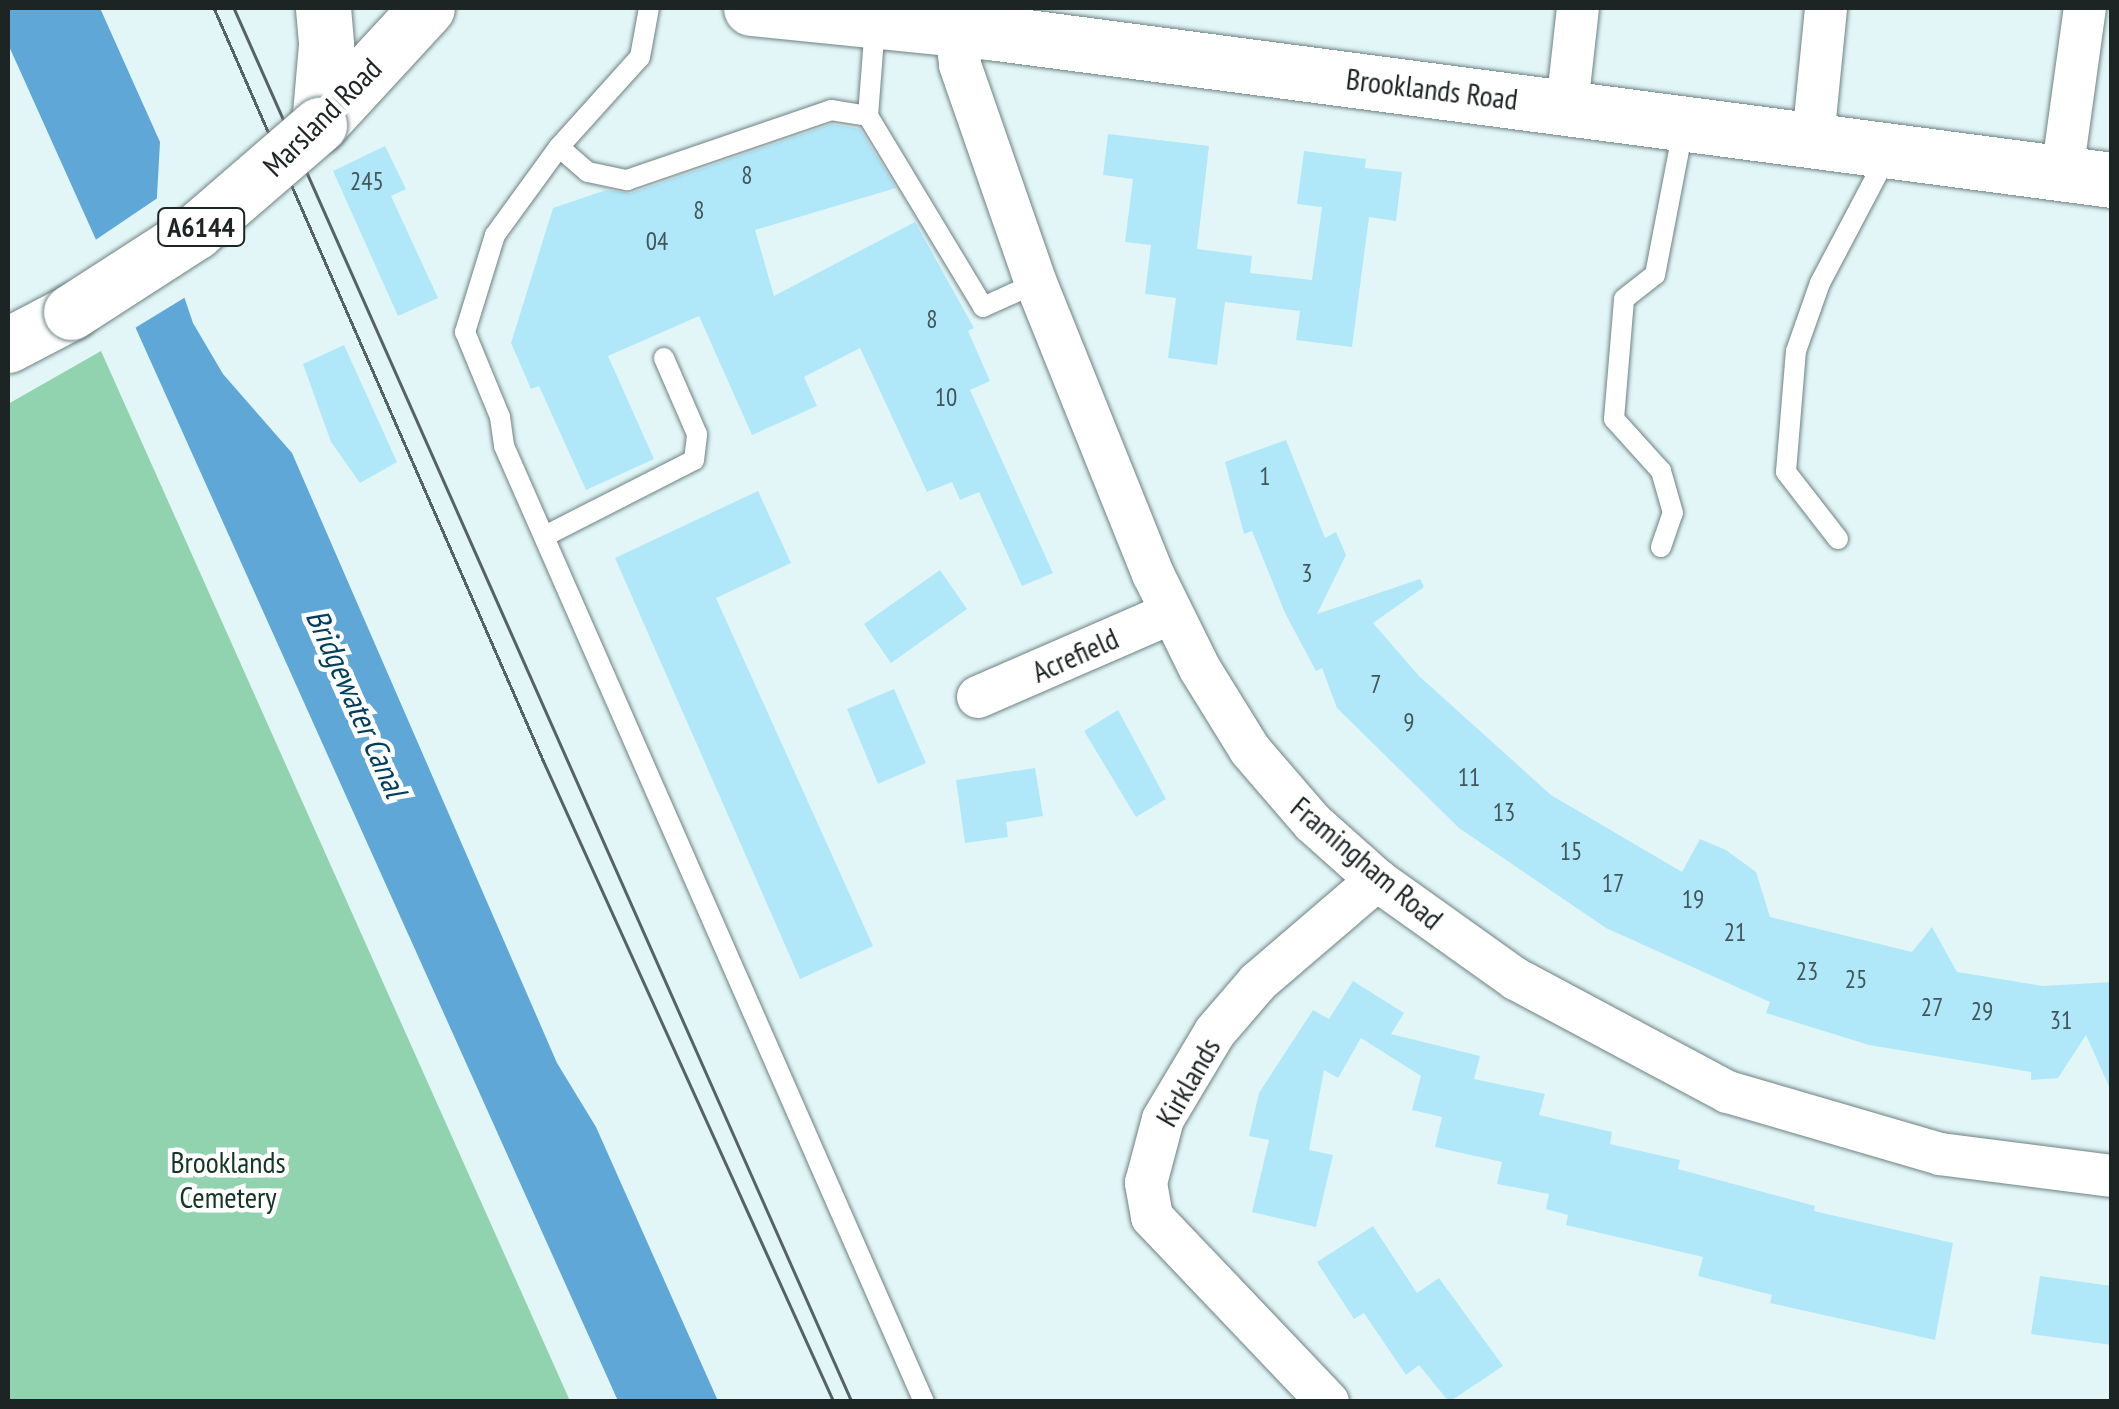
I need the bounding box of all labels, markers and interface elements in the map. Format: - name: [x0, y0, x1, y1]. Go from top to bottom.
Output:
- street label: Marsland Road: [255, 50, 389, 184]
- street label: Brooklands Road: [1344, 61, 1520, 117]
- house number: 8: [741, 160, 753, 190]
- house number: 245: [350, 166, 384, 196]
- house number: 8: [693, 195, 705, 225]
- road number: A6144: [156, 204, 246, 250]
- house number: 04: [646, 226, 668, 256]
- house number: 8: [926, 304, 938, 334]
- house number: 10: [935, 382, 957, 412]
- house number: 1: [1259, 461, 1271, 491]
- house number: 3: [1301, 558, 1313, 588]
- water label: Bridgewater Canal: [298, 603, 416, 803]
- street label: Acrefield: [1026, 620, 1124, 690]
- house number: 7: [1370, 669, 1382, 699]
- house number: 9: [1403, 707, 1415, 737]
- house number: 11: [1458, 762, 1480, 792]
- street label: Framingham Road: [1284, 789, 1450, 937]
- house number: 13: [1493, 797, 1515, 827]
- house number: 15: [1560, 836, 1582, 866]
- house number: 17: [1602, 868, 1624, 898]
- house number: 19: [1682, 884, 1704, 914]
- house number: 21: [1724, 917, 1746, 947]
- house number: 23: [1796, 956, 1818, 986]
- house number: 25: [1845, 964, 1867, 994]
- house number: 27: [1921, 992, 1943, 1022]
- house number: 29: [1971, 996, 1993, 1026]
- house number: 31: [2050, 1005, 2072, 1035]
- street label: Kirklands: [1148, 1031, 1228, 1133]
- park label: Brooklands Cemetery: [170, 1144, 286, 1214]

